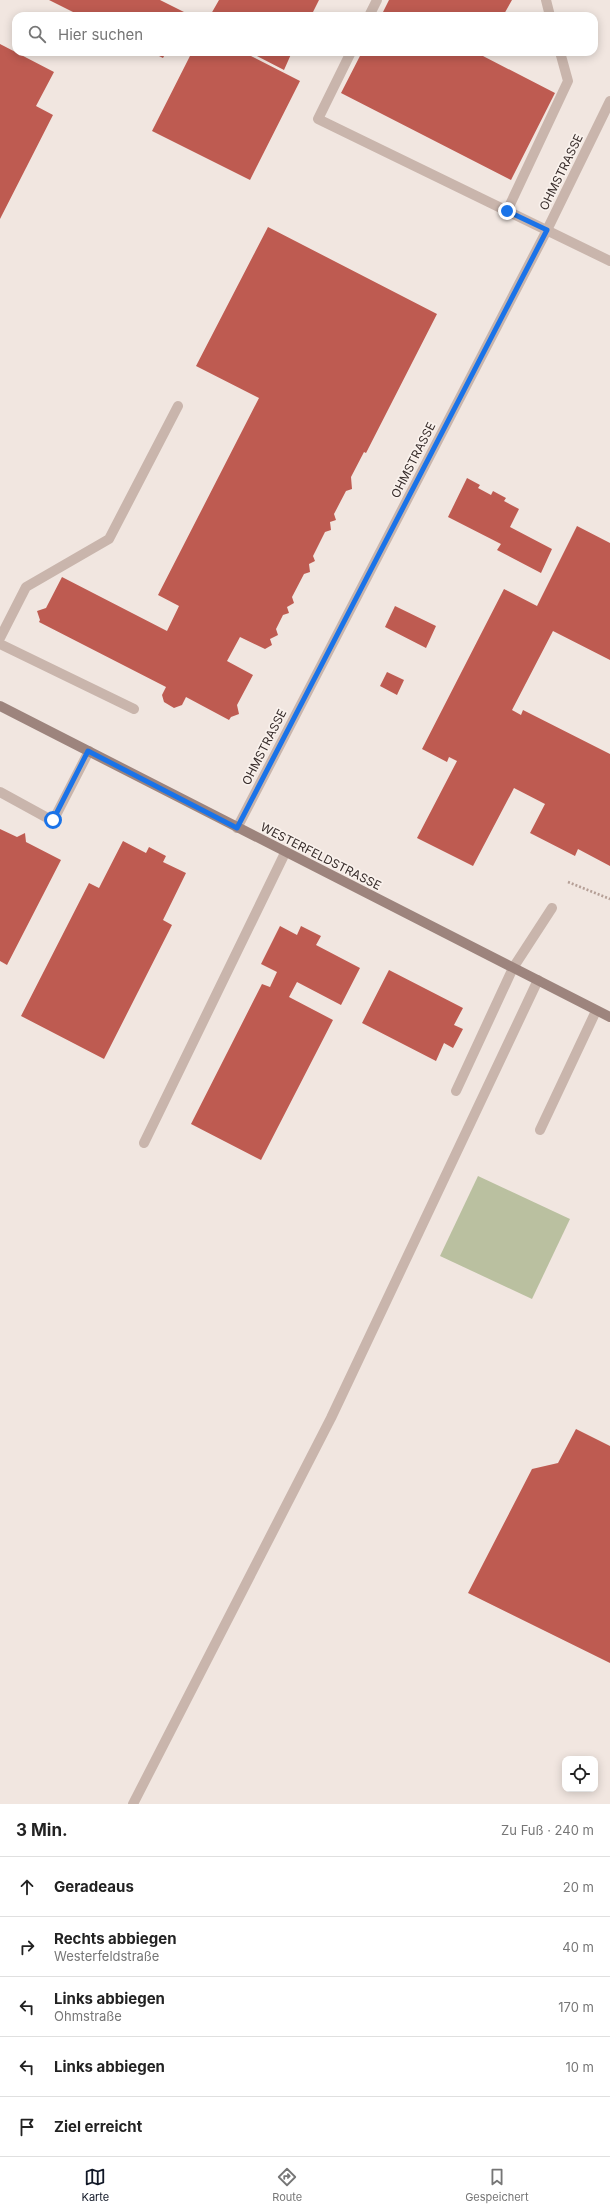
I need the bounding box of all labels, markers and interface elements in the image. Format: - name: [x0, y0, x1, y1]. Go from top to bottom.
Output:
- search box: [12, 12, 598, 56]
- icon: search: [26, 23, 48, 45]
- text: Hier suchen: [58, 25, 143, 44]
- street label: OHMSTRASSE: [536, 131, 586, 213]
- route end: [498, 202, 516, 220]
- street label: OHMSTRASSE: [387, 420, 439, 500]
- street label: OHMSTRASSE: [238, 707, 290, 787]
- route start: [44, 811, 62, 829]
- street label: WESTERFELDSTRASSE: [258, 819, 384, 893]
- map controls: [562, 1756, 598, 1792]
- button: locate: [562, 1756, 598, 1792]
- text: 3 Min.: [16, 1820, 68, 1840]
- text: Zu Fuß · 240 m: [501, 1822, 594, 1838]
- icon: ahead: [16, 1876, 38, 1898]
- text: Geradeaus: [54, 1877, 134, 1896]
- text: 20 m: [563, 1879, 594, 1895]
- text: Rechts abbiegen: [54, 1929, 176, 1948]
- icon: right: [16, 1936, 38, 1958]
- text: 40 m: [562, 1939, 594, 1955]
- text: Westerfeldstraße: [54, 1948, 159, 1964]
- text: Links abbiegen: [54, 1989, 165, 2008]
- icon: left: [16, 1996, 38, 2018]
- text: 170 m: [558, 1999, 594, 2015]
- text: Ohmstraße: [54, 2008, 122, 2024]
- icon: left: [16, 2056, 38, 2078]
- text: Links abbiegen: [54, 2057, 165, 2076]
- text: 10 m: [565, 2059, 594, 2075]
- icon: arrive: [16, 2116, 38, 2138]
- text: Ziel erreicht: [54, 2117, 142, 2136]
- tab: Karte: [81, 2166, 109, 2204]
- tab: Route: [272, 2166, 302, 2204]
- tab: Gespeichert: [465, 2166, 529, 2204]

